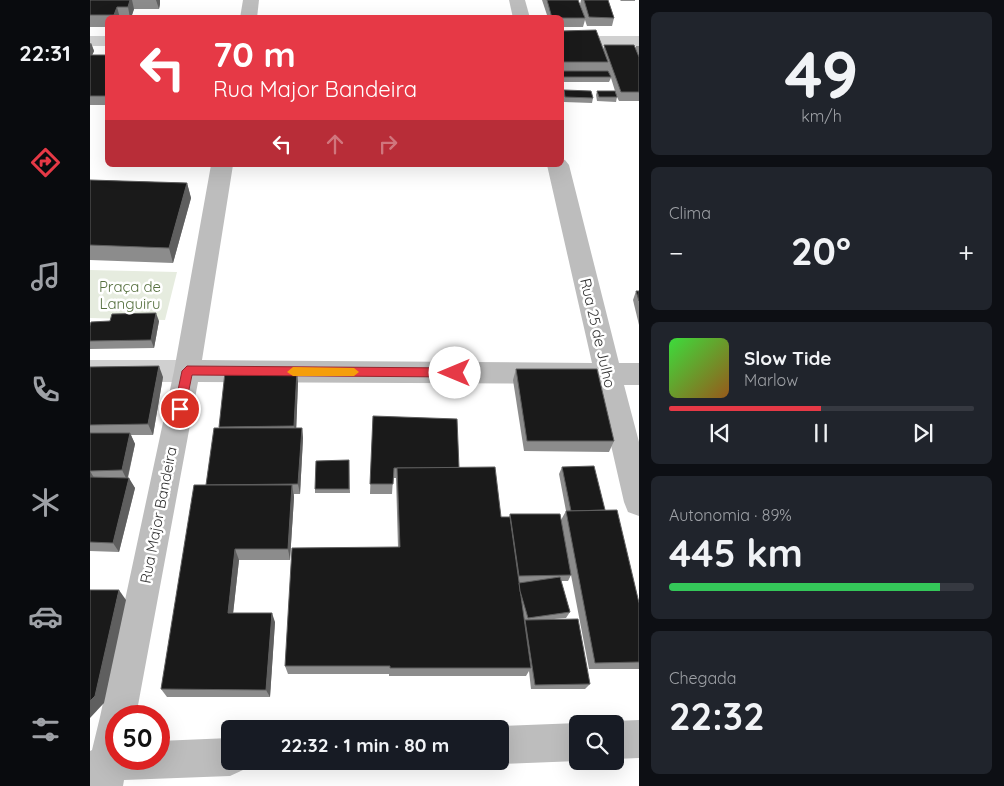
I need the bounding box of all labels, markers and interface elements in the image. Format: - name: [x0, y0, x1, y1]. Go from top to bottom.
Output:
- text: 70 m: [213, 32, 296, 76]
- text: 49: [785, 33, 858, 114]
- icon: left: [130, 35, 195, 100]
- text: 22:31: [19, 39, 71, 67]
- text: Rua Major Bandeira: [213, 75, 417, 103]
- text: km/h: [801, 106, 842, 126]
- icon: left: [268, 130, 296, 158]
- icon: ahead: [321, 130, 349, 158]
- icon: right: [374, 130, 402, 158]
- icon: directions: [28, 145, 63, 180]
- text: Clima: [669, 203, 711, 223]
- text: 20°: [791, 227, 851, 275]
- text: −: [669, 235, 684, 270]
- text: +: [958, 235, 974, 270]
- icon: music: [28, 259, 63, 294]
- street label: Rua 25 de Julho: [576, 276, 620, 390]
- park label: Praça de Languiru: [99, 277, 161, 313]
- position arrow: [428, 346, 480, 398]
- text: Slow Tide: [744, 346, 832, 370]
- text: Marlow: [744, 370, 798, 390]
- icon: phone: [28, 372, 63, 407]
- pin: [159, 388, 201, 430]
- icon: arrive: [166, 395, 194, 423]
- icon: previous: [706, 419, 734, 447]
- icon: pause: [807, 419, 835, 447]
- icon: next: [909, 419, 937, 447]
- street label: Rua Major Bandeira: [135, 445, 181, 585]
- icon: climate: [28, 485, 63, 520]
- text: Autonomia · 89%: [669, 505, 792, 525]
- text: 445 km: [669, 529, 803, 577]
- icon: car: [28, 599, 63, 634]
- text: Chegada: [669, 668, 737, 688]
- text: 22:32: [669, 692, 765, 740]
- speed limit sign: 50: [105, 705, 170, 770]
- icon: filters: [28, 712, 63, 747]
- map controls: [569, 715, 624, 770]
- button: search: [569, 715, 624, 770]
- text: 22:32 · 1 min · 80 m: [281, 733, 449, 757]

